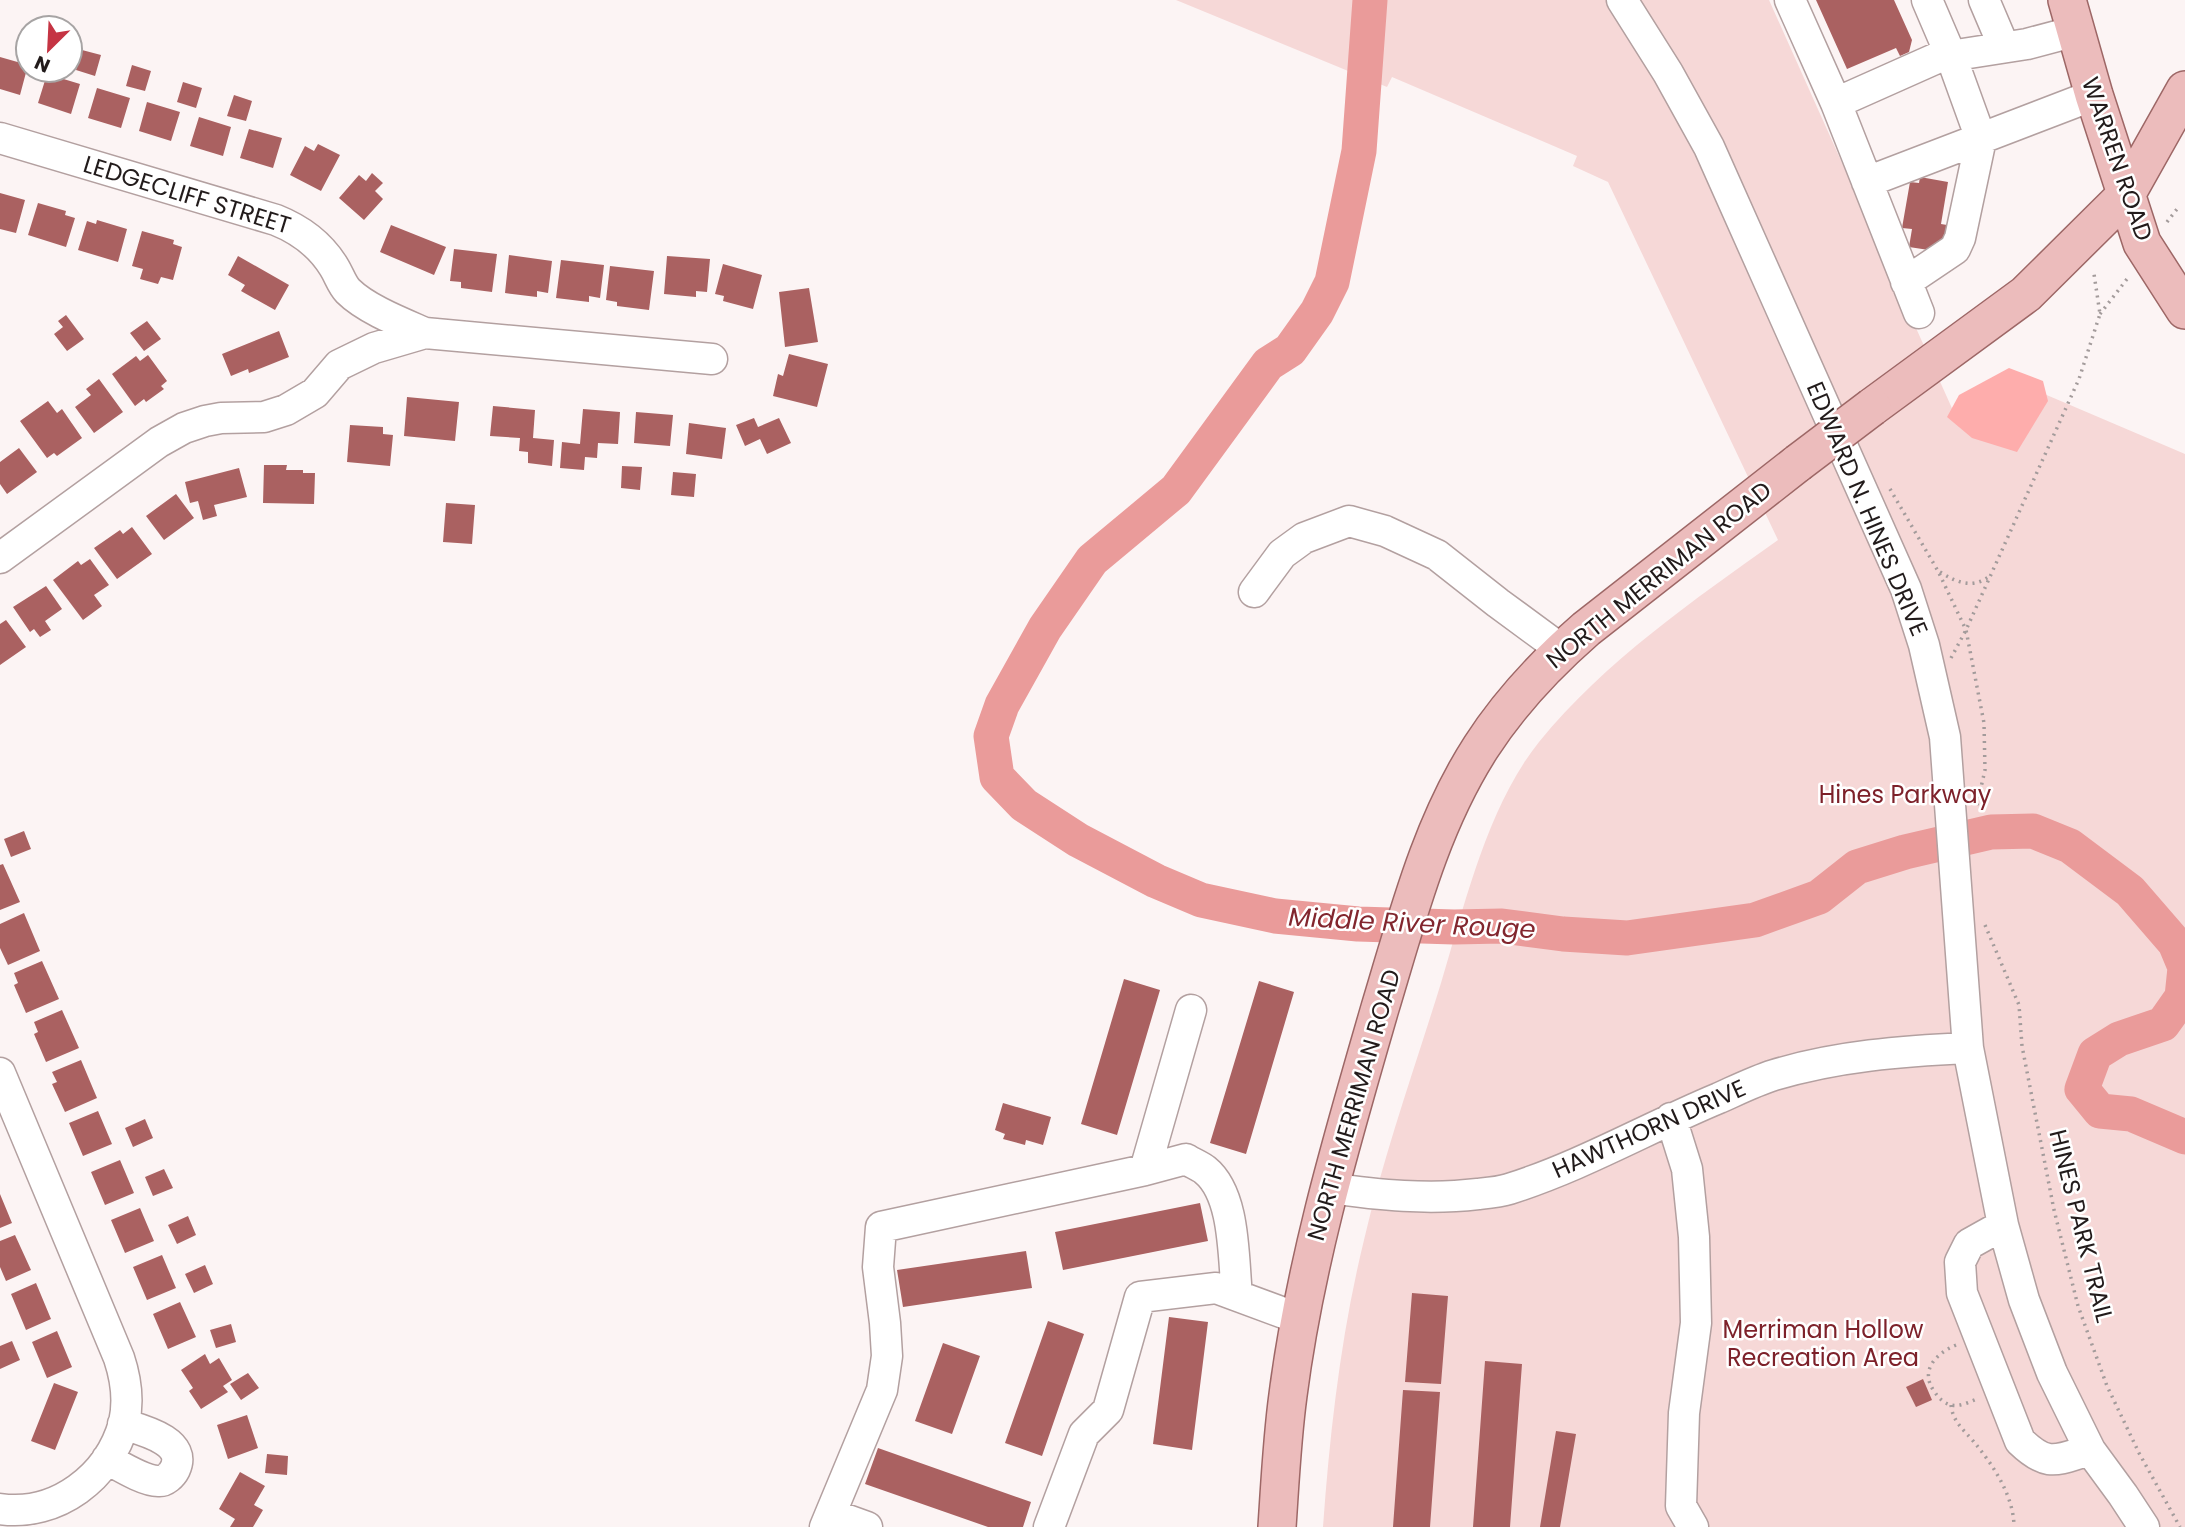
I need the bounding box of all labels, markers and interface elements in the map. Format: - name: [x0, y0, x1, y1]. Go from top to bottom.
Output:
- north arrow: [14, 14, 84, 84]
- text: N: [30, 49, 54, 79]
- street label: WARREN ROAD: [2074, 73, 2161, 245]
- street label: LEDGECLIFF STREET: [79, 147, 295, 242]
- street label: EDWARD N. HINES DRIVE: [1799, 377, 1936, 641]
- street label: NORTH MERRIMAN ROAD: [1539, 473, 1778, 676]
- park label: Hines Parkway: [1819, 778, 1992, 811]
- water label: Middle River Rouge: [1288, 899, 1536, 947]
- street label: NORTH MERRIMAN ROAD: [1299, 965, 1408, 1245]
- street label: HAWTHORN DRIVE: [1547, 1071, 1751, 1186]
- street label: HINES PARK TRAIL: [2042, 1126, 2121, 1326]
- park label: Merriman Hollow Recreation Area: [1723, 1313, 1924, 1374]

